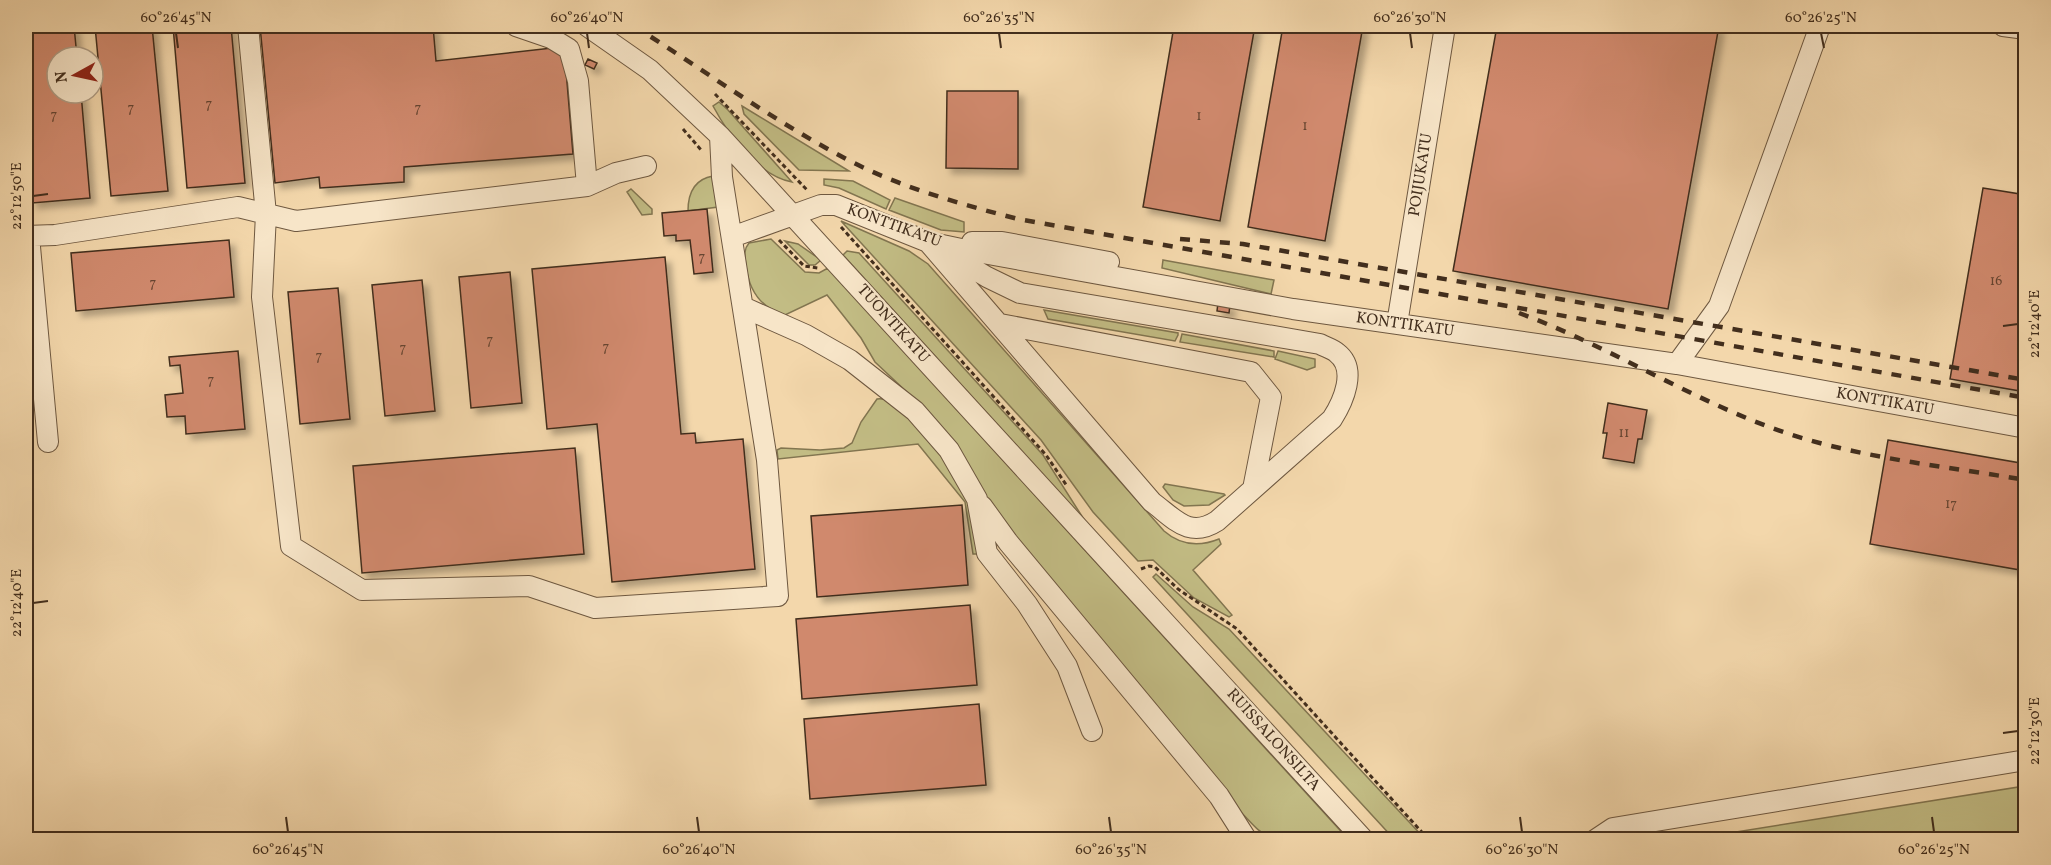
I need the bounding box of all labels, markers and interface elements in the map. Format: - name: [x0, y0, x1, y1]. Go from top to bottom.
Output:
- text: 60°26'45"N: [140, 8, 212, 29]
- text: 60°26'40"N: [551, 8, 623, 29]
- text: 60°26'35"N: [963, 8, 1035, 29]
- text: 60°26'30"N: [1374, 8, 1446, 29]
- text: 60°26'25"N: [1785, 8, 1857, 29]
- north arrow: [45, 45, 105, 105]
- text: N: [50, 69, 74, 84]
- house number: 7: [206, 95, 213, 114]
- house number: 7: [128, 99, 135, 118]
- house number: 7: [415, 99, 422, 118]
- house number: 7: [51, 106, 58, 125]
- house number: 1: [1196, 107, 1202, 126]
- house number: 1: [1302, 117, 1308, 136]
- street label: POIJUKATU: [1404, 132, 1438, 218]
- text: 22°12'50"E: [7, 162, 28, 230]
- street label: KONTTIKATU: [844, 199, 944, 253]
- house number: 7: [699, 248, 706, 267]
- house number: 16: [1990, 272, 2002, 291]
- house number: 7: [150, 274, 157, 293]
- street label: TUONTIKATU: [852, 280, 935, 368]
- text: 22°12'40"E: [2025, 290, 2046, 358]
- street label: KONTTIKATU: [1354, 307, 1456, 343]
- house number: 7: [487, 331, 494, 350]
- house number: 7: [603, 338, 610, 357]
- house number: 7: [400, 339, 407, 358]
- house number: 7: [316, 347, 323, 366]
- house number: 7: [208, 371, 215, 390]
- street label: KONTTIKATU: [1834, 383, 1936, 421]
- house number: 11: [1619, 424, 1629, 443]
- house number: 17: [1945, 495, 1957, 514]
- text: 22°12'40"E: [7, 569, 28, 637]
- street label: RUISSALONSILTA: [1221, 684, 1325, 796]
- text: 22°12'30"E: [2025, 697, 2046, 765]
- text: 60°26'45"N: [252, 840, 324, 861]
- text: 60°26'40"N: [663, 840, 735, 861]
- text: 60°26'35"N: [1075, 840, 1147, 861]
- text: 60°26'30"N: [1486, 840, 1558, 861]
- text: 60°26'25"N: [1898, 840, 1970, 861]

